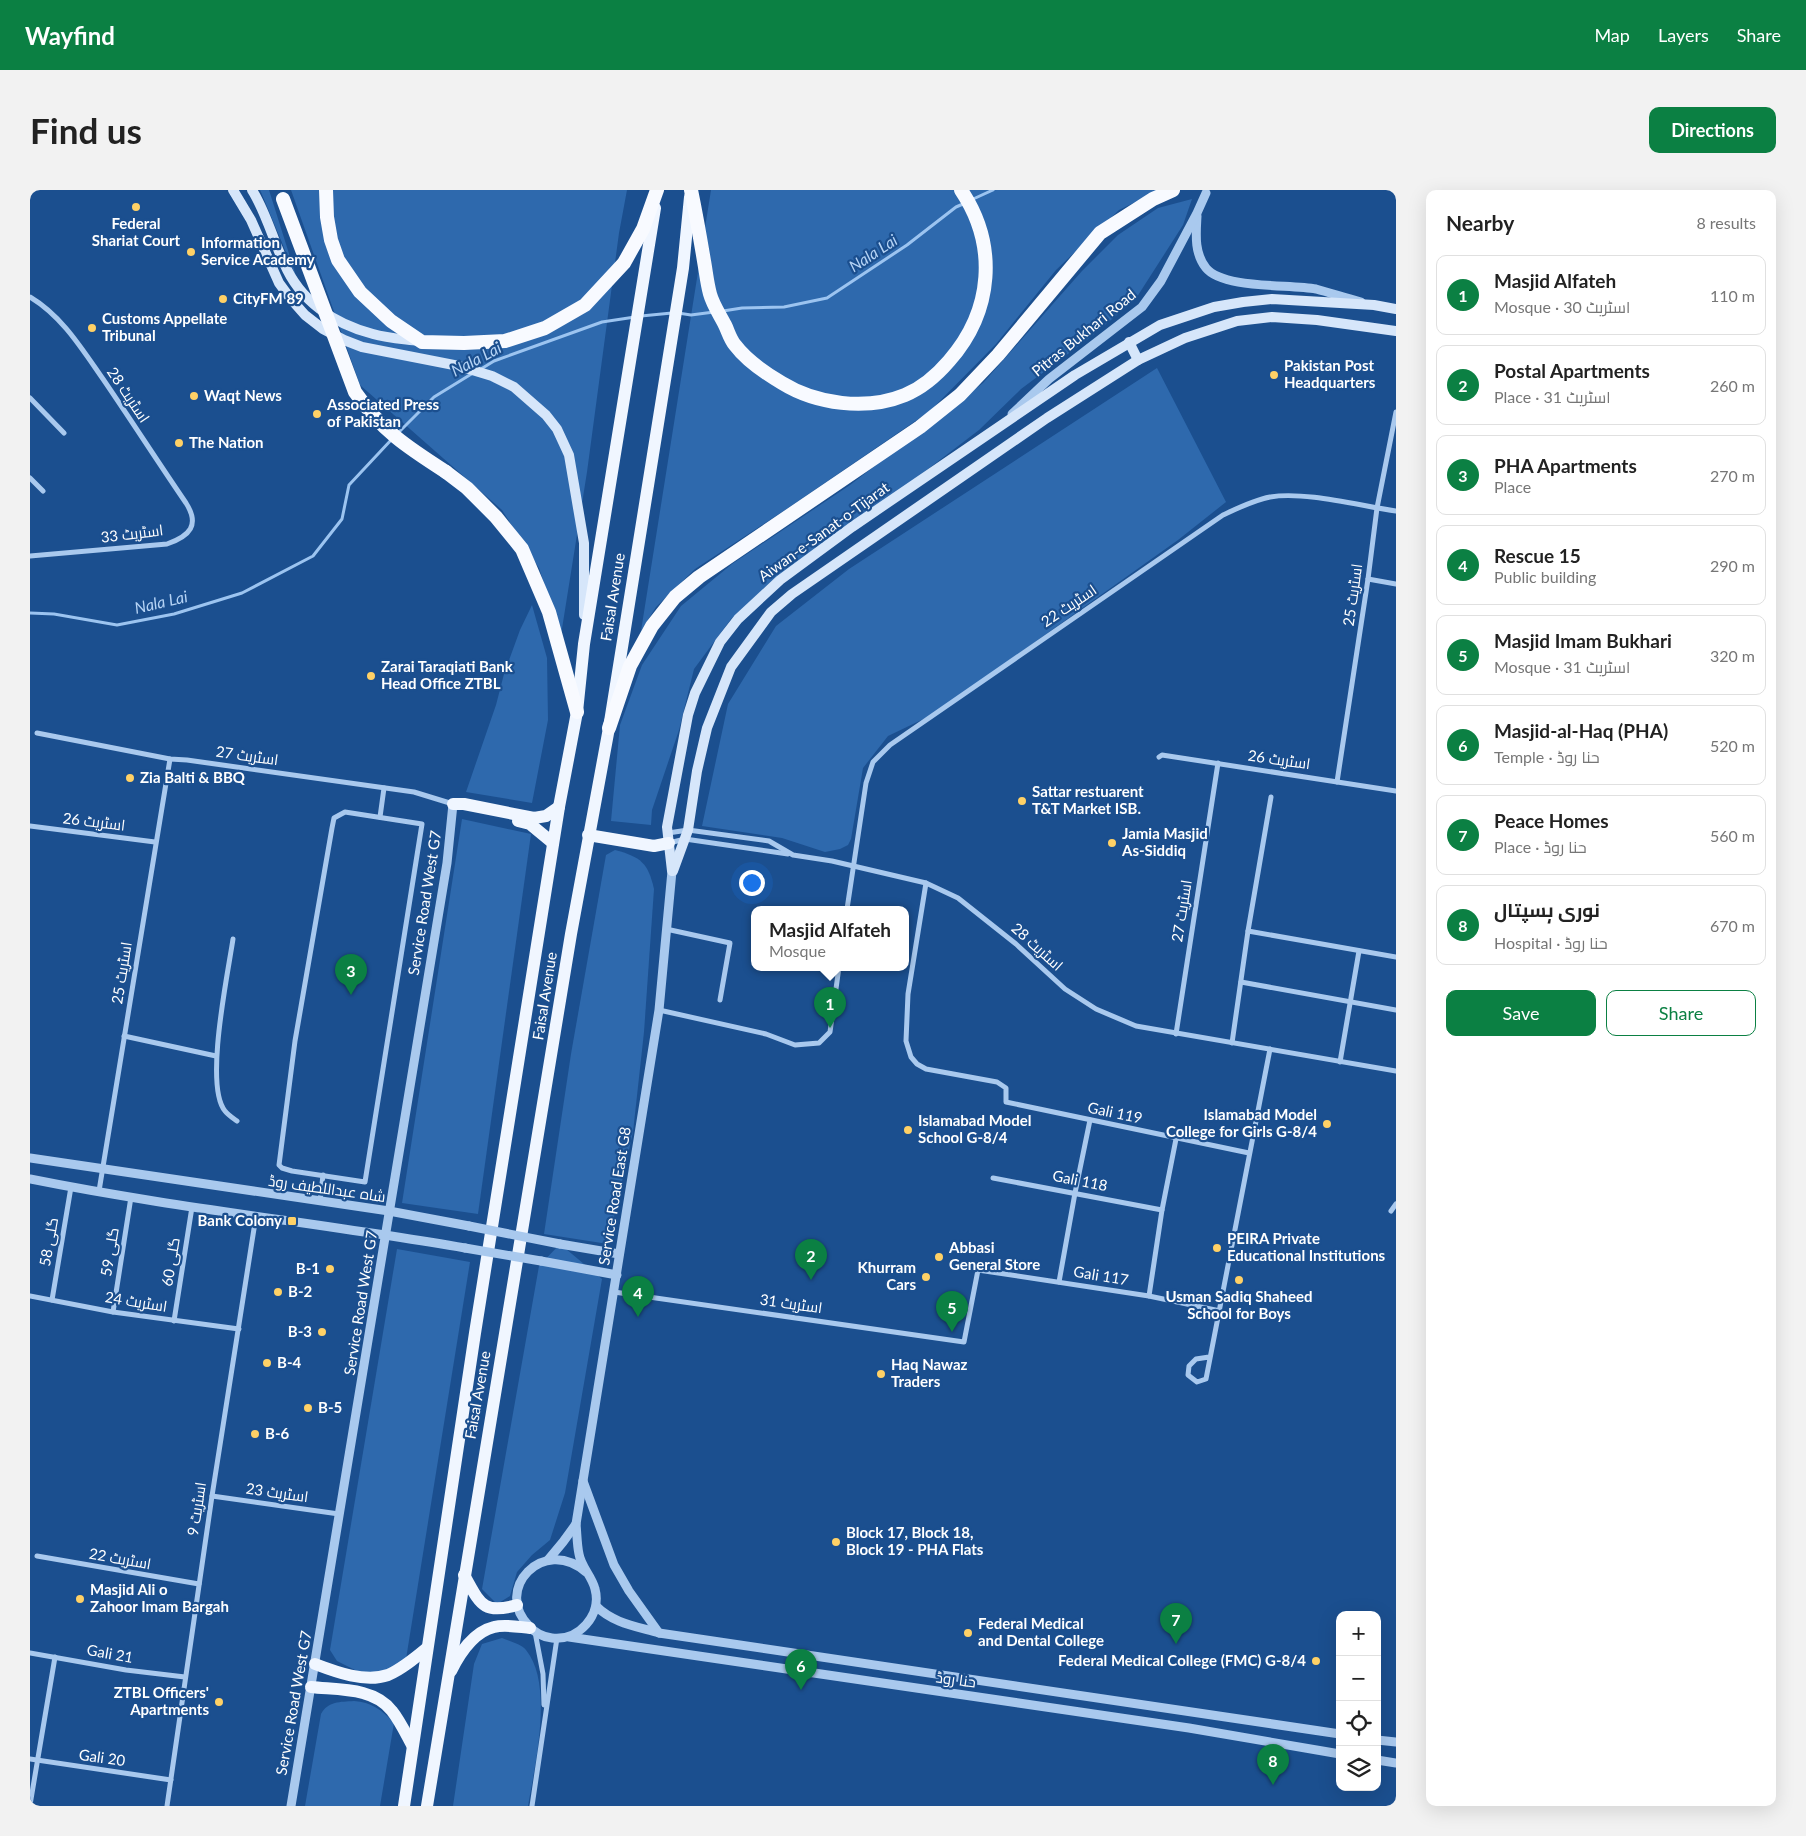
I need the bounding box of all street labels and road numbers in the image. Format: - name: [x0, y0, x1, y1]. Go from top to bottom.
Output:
- street label: Pitras Bukhari Road: [1028, 285, 1139, 380]
- street label: اسٹریٹ 28: [103, 363, 154, 426]
- street label: Aiwan-e-Sanat-o-Tijarat: [755, 477, 893, 585]
- street label: اسٹریٹ 33: [100, 520, 164, 547]
- street label: Faisal Avenue: [596, 551, 628, 642]
- street label: اسٹریٹ 25: [1339, 562, 1366, 627]
- street label: اسٹریٹ 22: [1037, 580, 1100, 631]
- street label: اسٹریٹ 27: [215, 742, 280, 769]
- street label: اسٹریٹ 26: [1247, 746, 1312, 773]
- street label: اسٹریٹ 26: [62, 808, 126, 835]
- street label: Service Road West G7: [404, 829, 444, 977]
- street label: اسٹریٹ 27: [1167, 878, 1196, 943]
- street label: اسٹریٹ 28: [1008, 919, 1067, 975]
- street label: اسٹریٹ 25: [107, 940, 136, 1005]
- street label: Faisal Avenue: [528, 950, 560, 1041]
- street label: Gali 119: [1086, 1097, 1144, 1127]
- street label: Service Road East G8: [594, 1125, 634, 1266]
- street label: Gali 118: [1051, 1166, 1109, 1194]
- street label: شاہ عبداللطیف روڈ: [267, 1171, 387, 1206]
- street label: گلی 58: [35, 1216, 63, 1268]
- street label: گلی 59: [96, 1226, 124, 1278]
- street label: Service Road West G7: [340, 1229, 380, 1377]
- street label: گلی 60: [157, 1236, 185, 1288]
- street label: Gali 117: [1072, 1262, 1130, 1288]
- street label: اسٹریٹ 24: [104, 1287, 169, 1316]
- street label: اسٹریٹ 31: [759, 1290, 824, 1317]
- street label: Faisal Avenue: [460, 1349, 494, 1440]
- street label: اسٹریٹ 23: [245, 1479, 310, 1506]
- street label: اسٹریٹ 9: [183, 1481, 210, 1537]
- street label: اسٹریٹ 22: [87, 1544, 153, 1573]
- street label: Service Road West G7: [271, 1629, 315, 1777]
- street label: Gali 21: [86, 1640, 135, 1666]
- street label: حنا روڈ: [935, 1667, 977, 1692]
- street label: Gali 20: [78, 1745, 127, 1769]

